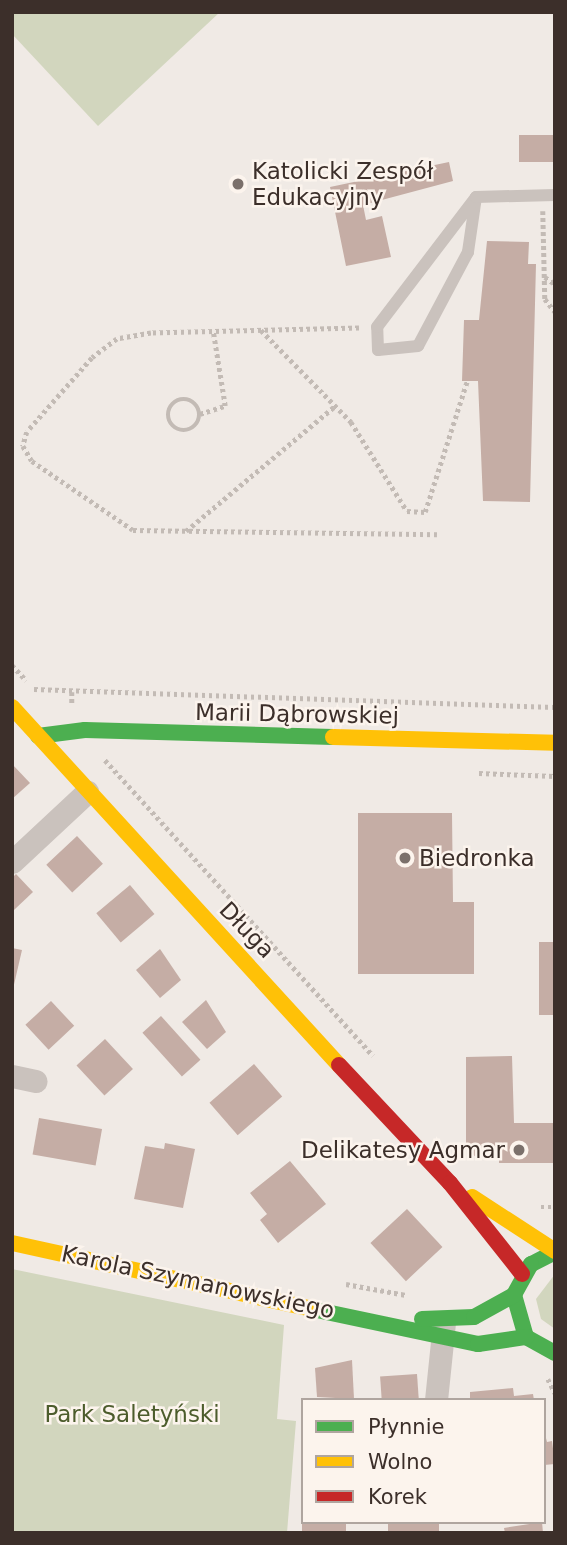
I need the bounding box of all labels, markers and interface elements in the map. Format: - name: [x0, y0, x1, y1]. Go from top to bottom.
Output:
- place label: Katolicki Zespół Edukacyjny: [252, 157, 433, 211]
- marker: Katolicki Zespół Edukacyjny: [230, 176, 246, 192]
- street label: Marii Dąbrowskiej: [195, 698, 399, 730]
- place label: Biedronka: [419, 844, 535, 872]
- marker: Biedronka: [397, 850, 413, 866]
- street label: Długa: [214, 896, 280, 964]
- place label: Delikatesy Agmar: [301, 1136, 505, 1164]
- marker: Delikatesy Agmar: [511, 1142, 527, 1158]
- street label: Karola Szymanowskiego: [59, 1240, 337, 1324]
- legend: [301, 1398, 546, 1524]
- park label: Park Saletyński: [44, 1400, 220, 1428]
- text: Płynnie: [368, 1415, 444, 1439]
- text: Wolno: [368, 1450, 432, 1474]
- text: Korek: [368, 1485, 427, 1509]

